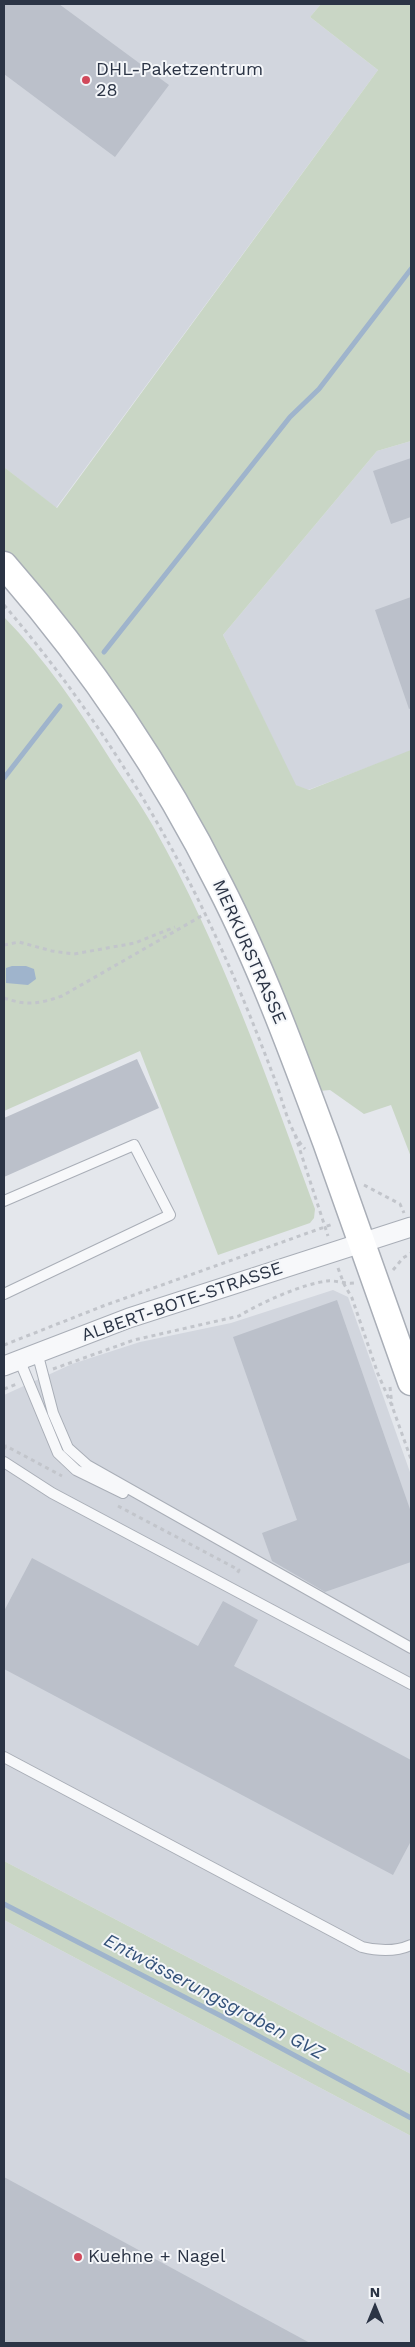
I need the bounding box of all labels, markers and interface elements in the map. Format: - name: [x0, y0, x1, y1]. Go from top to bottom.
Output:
- place label: DHL-Paketzentrum 28: [96, 59, 263, 102]
- marker: DHL-Paketzentrum 28: [80, 74, 92, 86]
- street label: MERKURSTRASSE: [208, 877, 290, 1027]
- street label: ALBERT-BOTE-STRASSE: [79, 1257, 285, 1347]
- water label: Entwässerungsgraben GVZ: [100, 1929, 328, 2065]
- place label: Kuehne + Nagel: [88, 2246, 225, 2268]
- marker: Kuehne + Nagel: [72, 2251, 84, 2263]
- north arrow: [350, 2282, 400, 2332]
- text: N: [370, 2284, 380, 2300]

